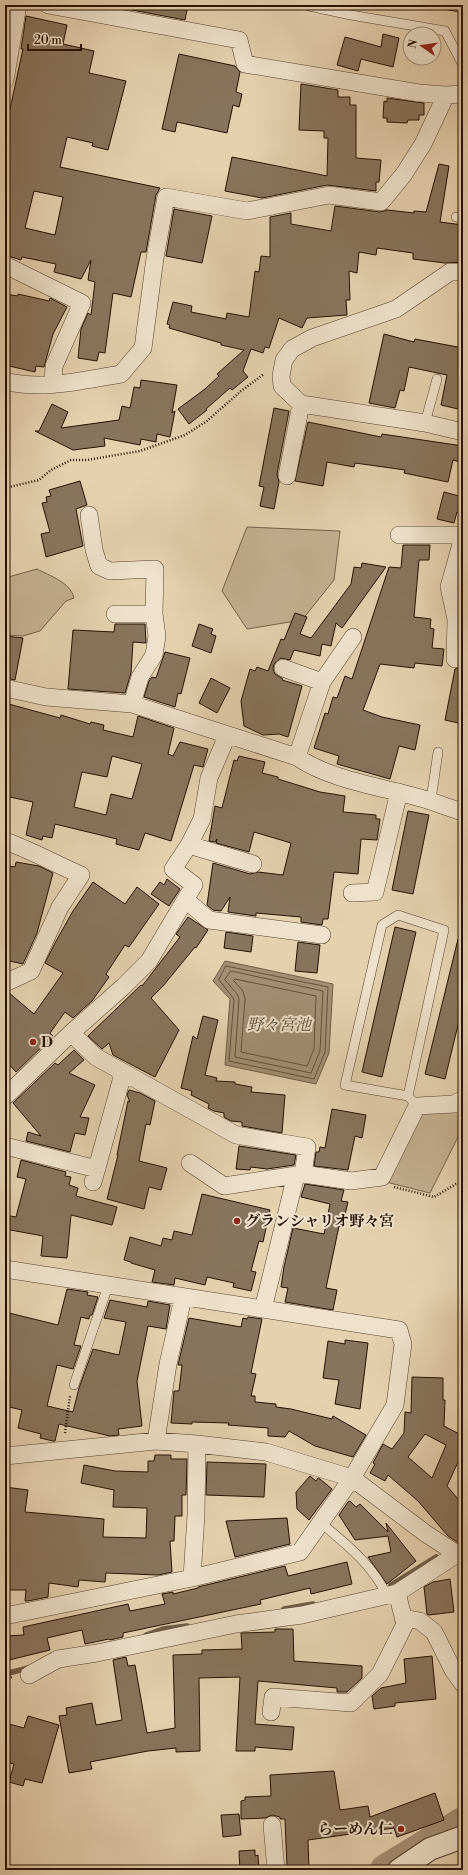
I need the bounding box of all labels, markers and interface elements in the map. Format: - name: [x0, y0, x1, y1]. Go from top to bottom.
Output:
- scale bar: [28, 26, 81, 52]
- north arrow: [402, 26, 442, 66]
- text: 20 m: [34, 33, 62, 48]
- text: N: [405, 38, 421, 50]
- water label: 野々宮池: [247, 1015, 313, 1035]
- place label: D: [41, 1033, 53, 1052]
- marker: D: [28, 1037, 38, 1047]
- place label: グランシャリオ野々宮: [245, 1212, 394, 1231]
- marker: グランシャリオ野々宮: [232, 1216, 242, 1226]
- place label: らーめん仁: [318, 1820, 393, 1839]
- marker: らーめん仁: [396, 1824, 406, 1834]

